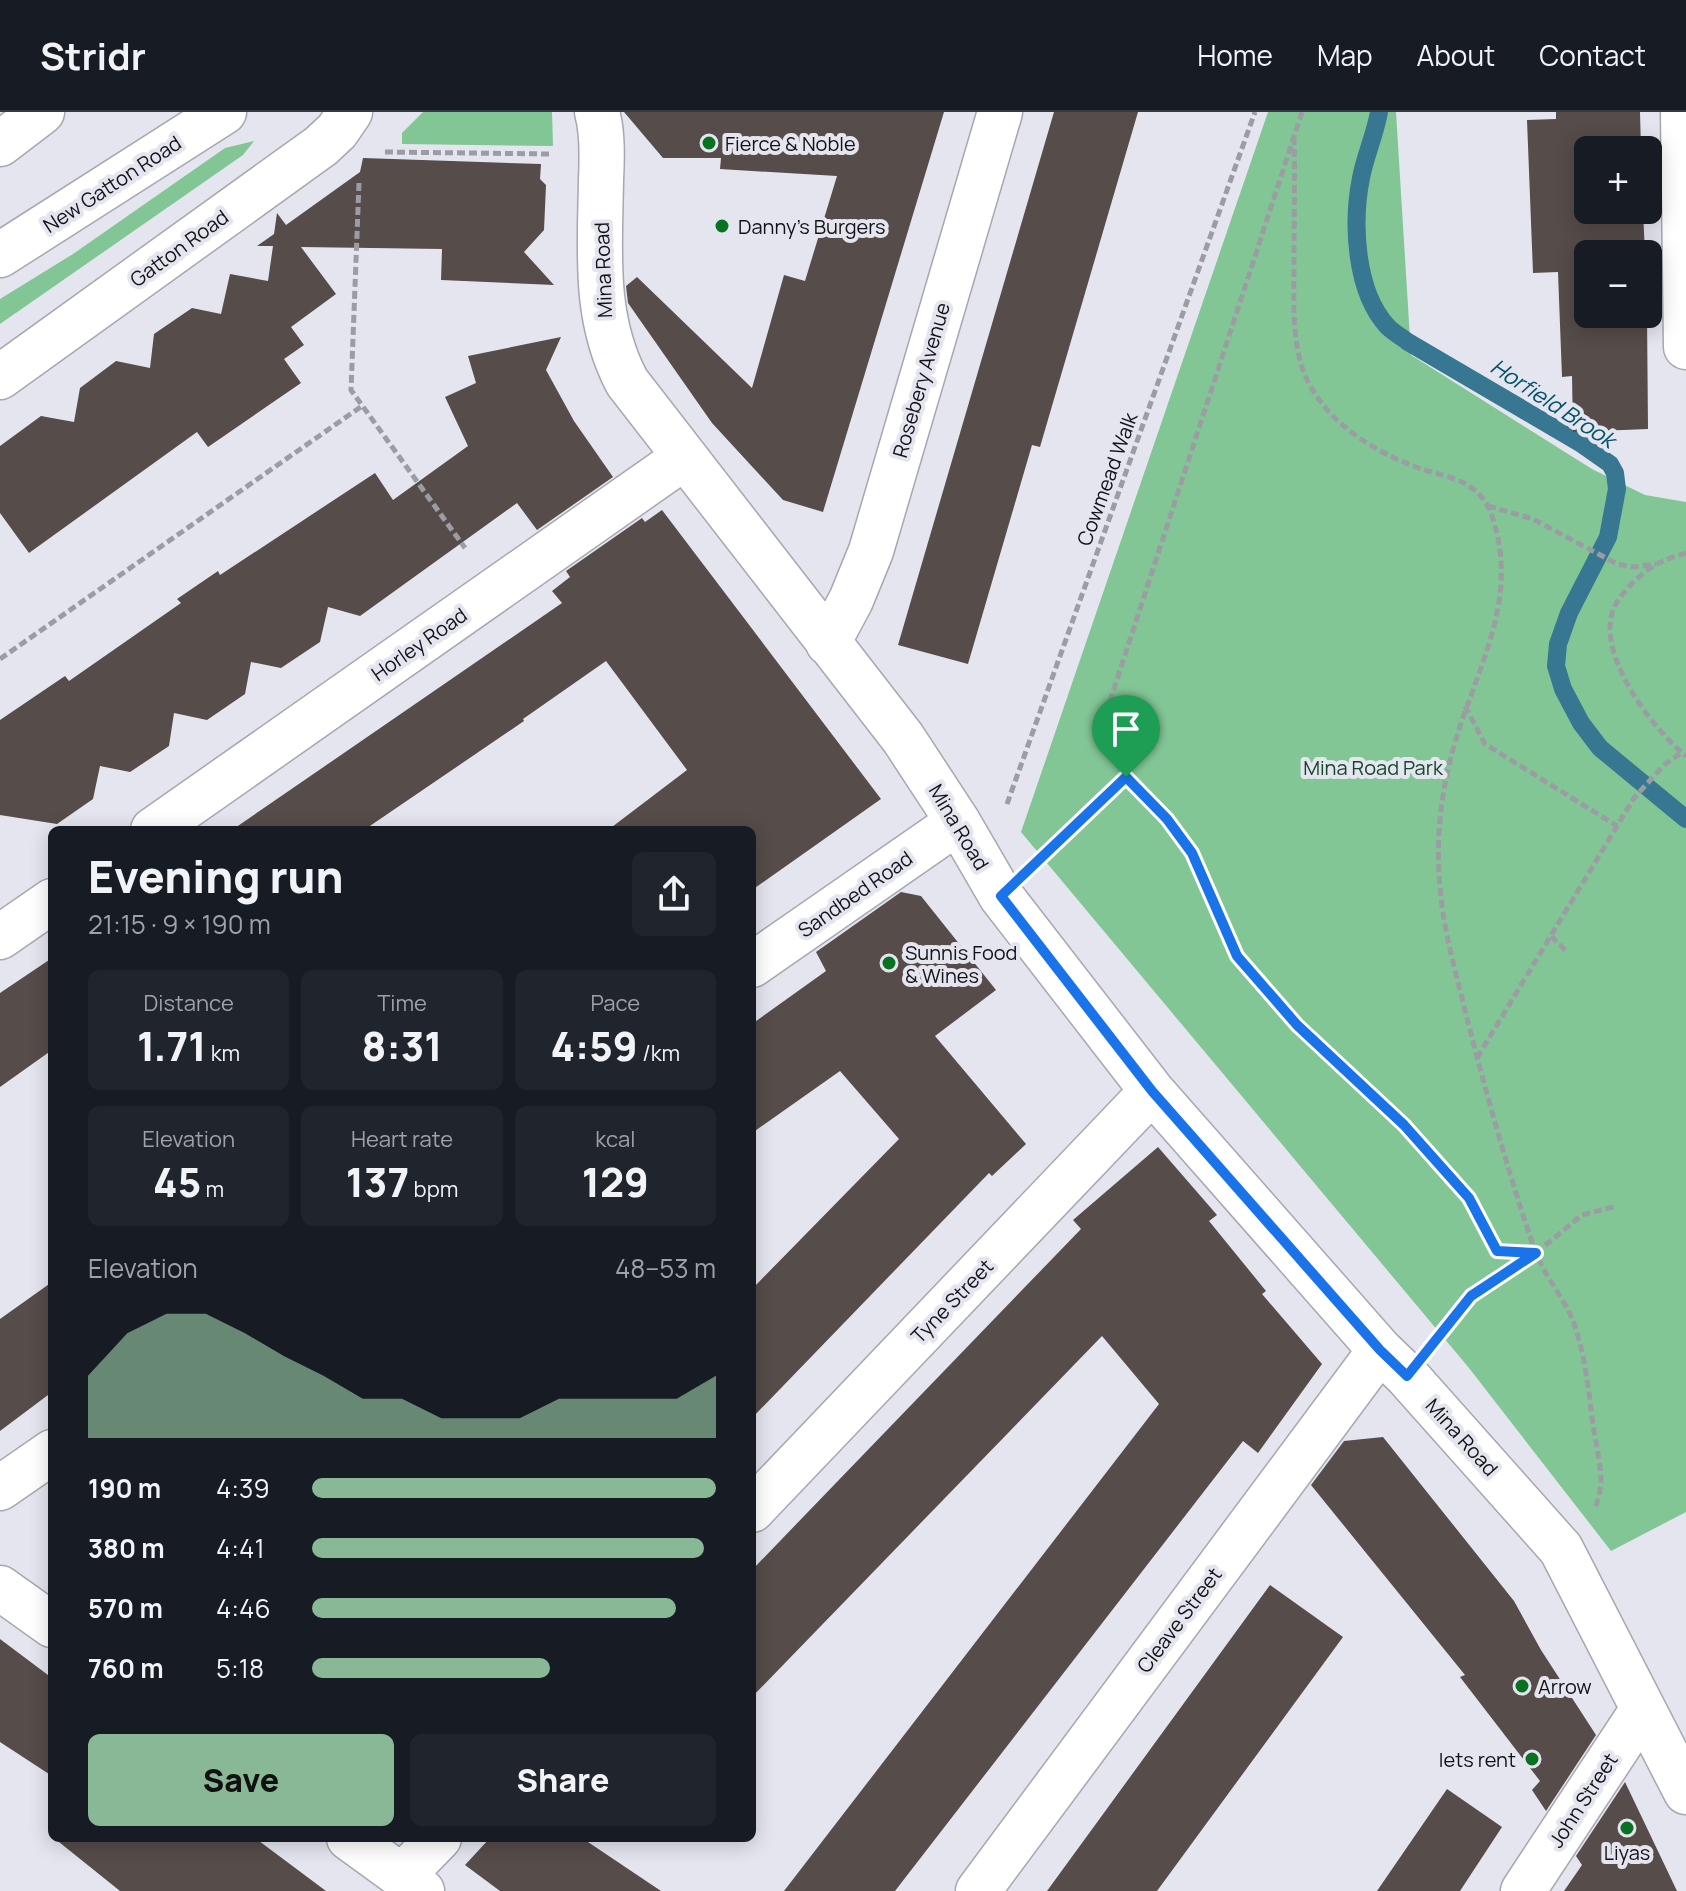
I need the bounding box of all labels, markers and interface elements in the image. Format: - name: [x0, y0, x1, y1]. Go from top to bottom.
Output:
- text: Stridr: [40, 29, 146, 81]
- text: Home: [1197, 36, 1273, 74]
- text: Map: [1317, 36, 1373, 74]
- text: About: [1417, 36, 1495, 74]
- text: Contact: [1539, 36, 1646, 74]
- street label: New Gatton Road: [38, 129, 186, 239]
- place label: Fierce & Noble: [725, 130, 856, 157]
- marker: Fierce & Noble: [700, 134, 718, 152]
- map controls: [1574, 136, 1662, 328]
- button: +: [1574, 136, 1662, 224]
- street label: Gatton Road: [124, 203, 234, 293]
- place label: Danny's Burgers: [738, 213, 886, 240]
- marker: Danny's Burgers: [713, 217, 731, 235]
- street label: Mina Road: [588, 222, 618, 318]
- button: −: [1574, 240, 1662, 328]
- street label: Rosebery Avenue: [886, 299, 956, 461]
- water label: Horfield Brook: [1485, 352, 1624, 456]
- street label: Cowmead Walk: [1070, 408, 1144, 549]
- street label: Horley Road: [366, 601, 472, 687]
- pin: [1092, 695, 1160, 777]
- icon: arrive: [1104, 707, 1148, 751]
- park label: Mina Road Park: [1303, 754, 1444, 781]
- street label: Mina Road: [923, 779, 995, 875]
- street label: Sandbed Road: [792, 845, 918, 943]
- text: Evening run: [88, 846, 344, 906]
- button: share: [632, 852, 716, 936]
- text: 21:15 · 9 × 190 m: [88, 906, 271, 942]
- place label: Sunnis Food & Wines: [905, 939, 1017, 989]
- marker: Sunnis Food & Wines: [880, 954, 898, 972]
- text: Distance: [144, 988, 234, 1018]
- text: Time: [377, 988, 427, 1018]
- text: Pace: [590, 988, 640, 1018]
- text: 1.71: [137, 1018, 206, 1073]
- text: 8:31: [361, 1018, 442, 1073]
- text: 4:59: [550, 1018, 638, 1073]
- text: km: [206, 1038, 240, 1068]
- text: /km: [638, 1038, 680, 1068]
- text: Elevation: [142, 1124, 235, 1154]
- text: Heart rate: [351, 1124, 453, 1154]
- text: kcal: [595, 1124, 635, 1154]
- text: 45: [153, 1154, 201, 1209]
- text: 137: [346, 1154, 409, 1209]
- text: 129: [582, 1154, 649, 1209]
- text: m: [201, 1174, 224, 1204]
- text: bpm: [409, 1174, 458, 1204]
- text: Elevation: [88, 1250, 198, 1286]
- text: 48–53 m: [615, 1250, 716, 1286]
- street label: Tyne Street: [905, 1253, 999, 1349]
- street label: Mina Road: [1420, 1392, 1504, 1482]
- text: 190 m: [88, 1470, 161, 1506]
- text: 4:39: [216, 1470, 270, 1506]
- text: 380 m: [88, 1530, 165, 1566]
- text: 4:41: [216, 1530, 265, 1566]
- street label: Cleave Street: [1130, 1562, 1228, 1678]
- text: 570 m: [88, 1590, 163, 1626]
- text: 4:46: [216, 1590, 271, 1626]
- text: 760 m: [88, 1650, 164, 1686]
- text: 5:18: [216, 1650, 264, 1686]
- place label: Arrow: [1538, 1673, 1592, 1700]
- marker: Arrow: [1513, 1677, 1531, 1695]
- button: Save: [88, 1734, 394, 1826]
- button: Share: [410, 1734, 716, 1826]
- place label: lets rent: [1439, 1746, 1516, 1773]
- street label: John Street: [1542, 1748, 1624, 1852]
- marker: lets rent: [1523, 1750, 1541, 1768]
- marker: Liyas: [1618, 1819, 1636, 1837]
- place label: Liyas: [1604, 1839, 1650, 1866]

